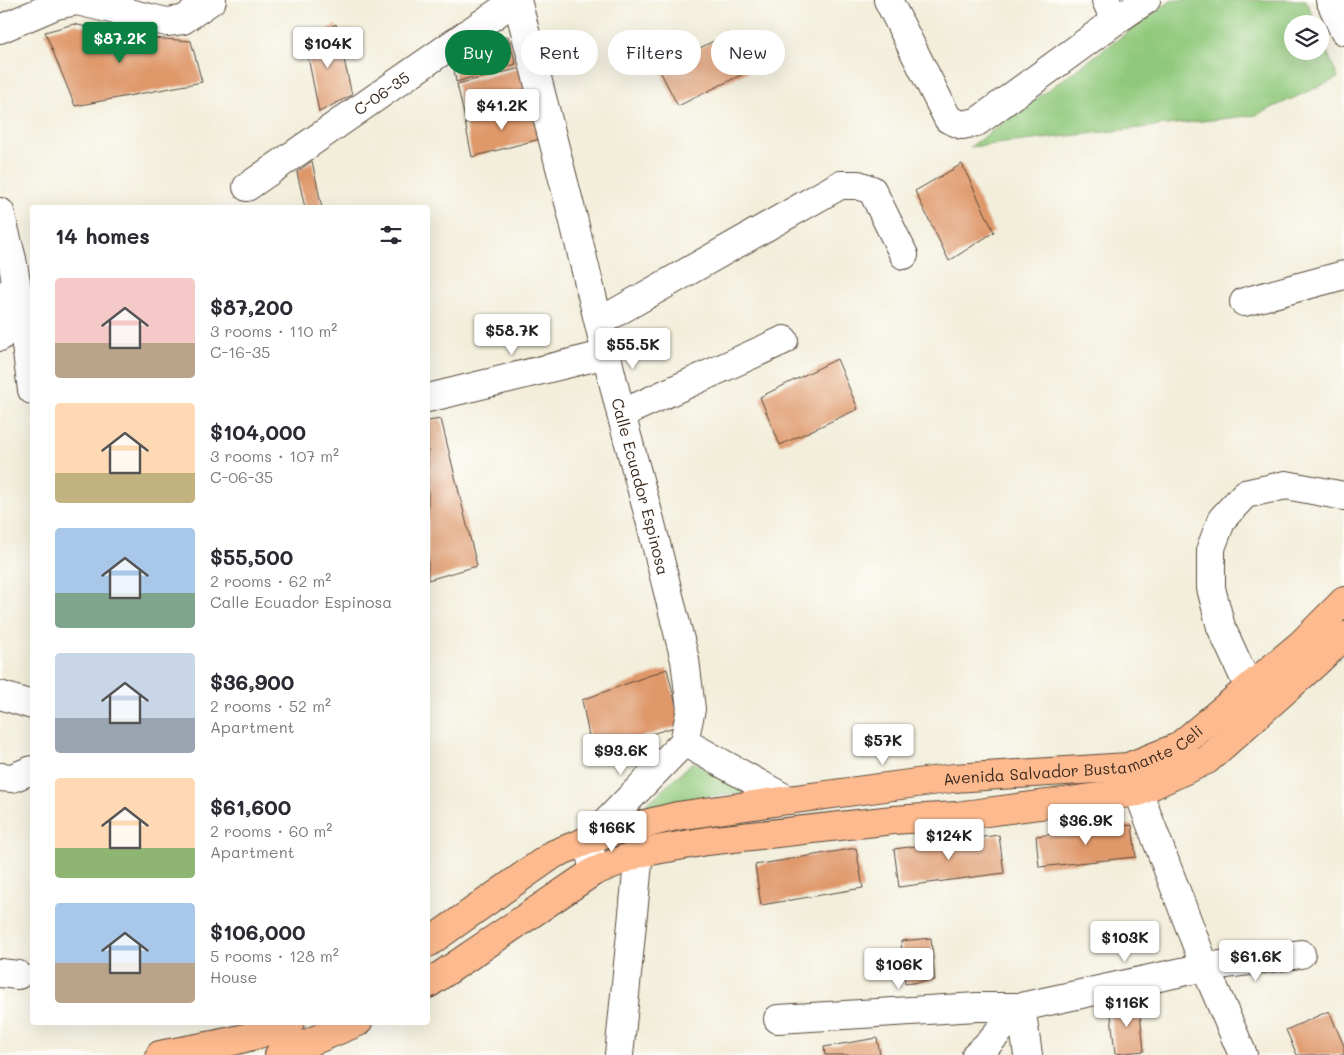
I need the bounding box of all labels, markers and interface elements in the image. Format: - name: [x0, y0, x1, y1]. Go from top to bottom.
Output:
- map controls: [1284, 15, 1329, 60]
- button: layers: [1284, 15, 1329, 60]
- pin: $87.2K: [79, 22, 161, 64]
- text: $87.2K: [93, 27, 147, 48]
- pin: $104K: [293, 27, 363, 69]
- chip: Buy: [445, 30, 511, 75]
- chip: Rent: [521, 30, 598, 75]
- chip: Filters: [608, 30, 701, 75]
- chip: New: [711, 30, 785, 75]
- text: $104K: [304, 32, 352, 53]
- street label: C-06-35: [349, 66, 413, 120]
- pin: $41.2K: [461, 88, 543, 131]
- text: $41.2K: [476, 94, 528, 115]
- icon: filters: [377, 221, 405, 249]
- text: 14 homes: [55, 222, 150, 249]
- text: $87,200: [210, 293, 293, 320]
- icon: home: [95, 298, 155, 358]
- pin: $58.7K: [471, 314, 553, 356]
- text: $58.7K: [485, 319, 539, 340]
- text: 3 rooms · 110 m²: [210, 320, 337, 341]
- pin: $55.5K: [592, 328, 674, 370]
- text: $55.5K: [606, 333, 660, 354]
- text: C-16-35: [210, 341, 270, 362]
- street label: Calle Ecuador Espinosa: [607, 396, 674, 577]
- text: $104,000: [210, 418, 306, 445]
- icon: home: [95, 423, 155, 483]
- text: 3 rooms · 107 m²: [210, 445, 339, 466]
- text: C-06-35: [210, 466, 273, 487]
- text: $55,500: [210, 543, 293, 570]
- icon: home: [95, 548, 155, 608]
- text: 2 rooms · 62 m²: [210, 570, 331, 591]
- text: Calle Ecuador Espinosa: [210, 591, 392, 612]
- text: $36,900: [210, 668, 294, 695]
- icon: home: [95, 673, 155, 733]
- text: 2 rooms · 52 m²: [210, 695, 331, 716]
- text: Apartment: [210, 716, 295, 737]
- street label: Avenida Salvador Bustamante Celi: [941, 720, 1207, 789]
- pin: $57K: [853, 724, 913, 766]
- text: $57K: [864, 729, 902, 750]
- pin: $93.6K: [580, 734, 662, 776]
- text: $93.6K: [594, 739, 648, 760]
- text: $61,600: [210, 793, 291, 820]
- icon: home: [95, 798, 155, 858]
- pin: $36.9K: [1045, 804, 1127, 846]
- text: $36.9K: [1059, 809, 1113, 830]
- pin: $166K: [577, 810, 647, 853]
- text: $166K: [589, 816, 635, 837]
- pin: $124K: [914, 818, 984, 861]
- text: 2 rooms · 60 m²: [210, 820, 332, 841]
- text: $124K: [926, 824, 972, 845]
- text: Apartment: [210, 841, 295, 862]
- text: $106,000: [210, 918, 305, 945]
- pin: $103K: [1090, 920, 1160, 963]
- icon: home: [95, 923, 155, 983]
- text: $103K: [1101, 926, 1149, 947]
- pin: $61.6K: [1215, 940, 1297, 982]
- text: 5 rooms · 128 m²: [210, 945, 339, 966]
- text: $61.6K: [1230, 945, 1282, 966]
- pin: $106K: [864, 948, 934, 990]
- text: $106K: [875, 953, 923, 974]
- text: House: [210, 966, 257, 987]
- pin: $116K: [1092, 986, 1162, 1028]
- text: $116K: [1105, 991, 1149, 1012]

